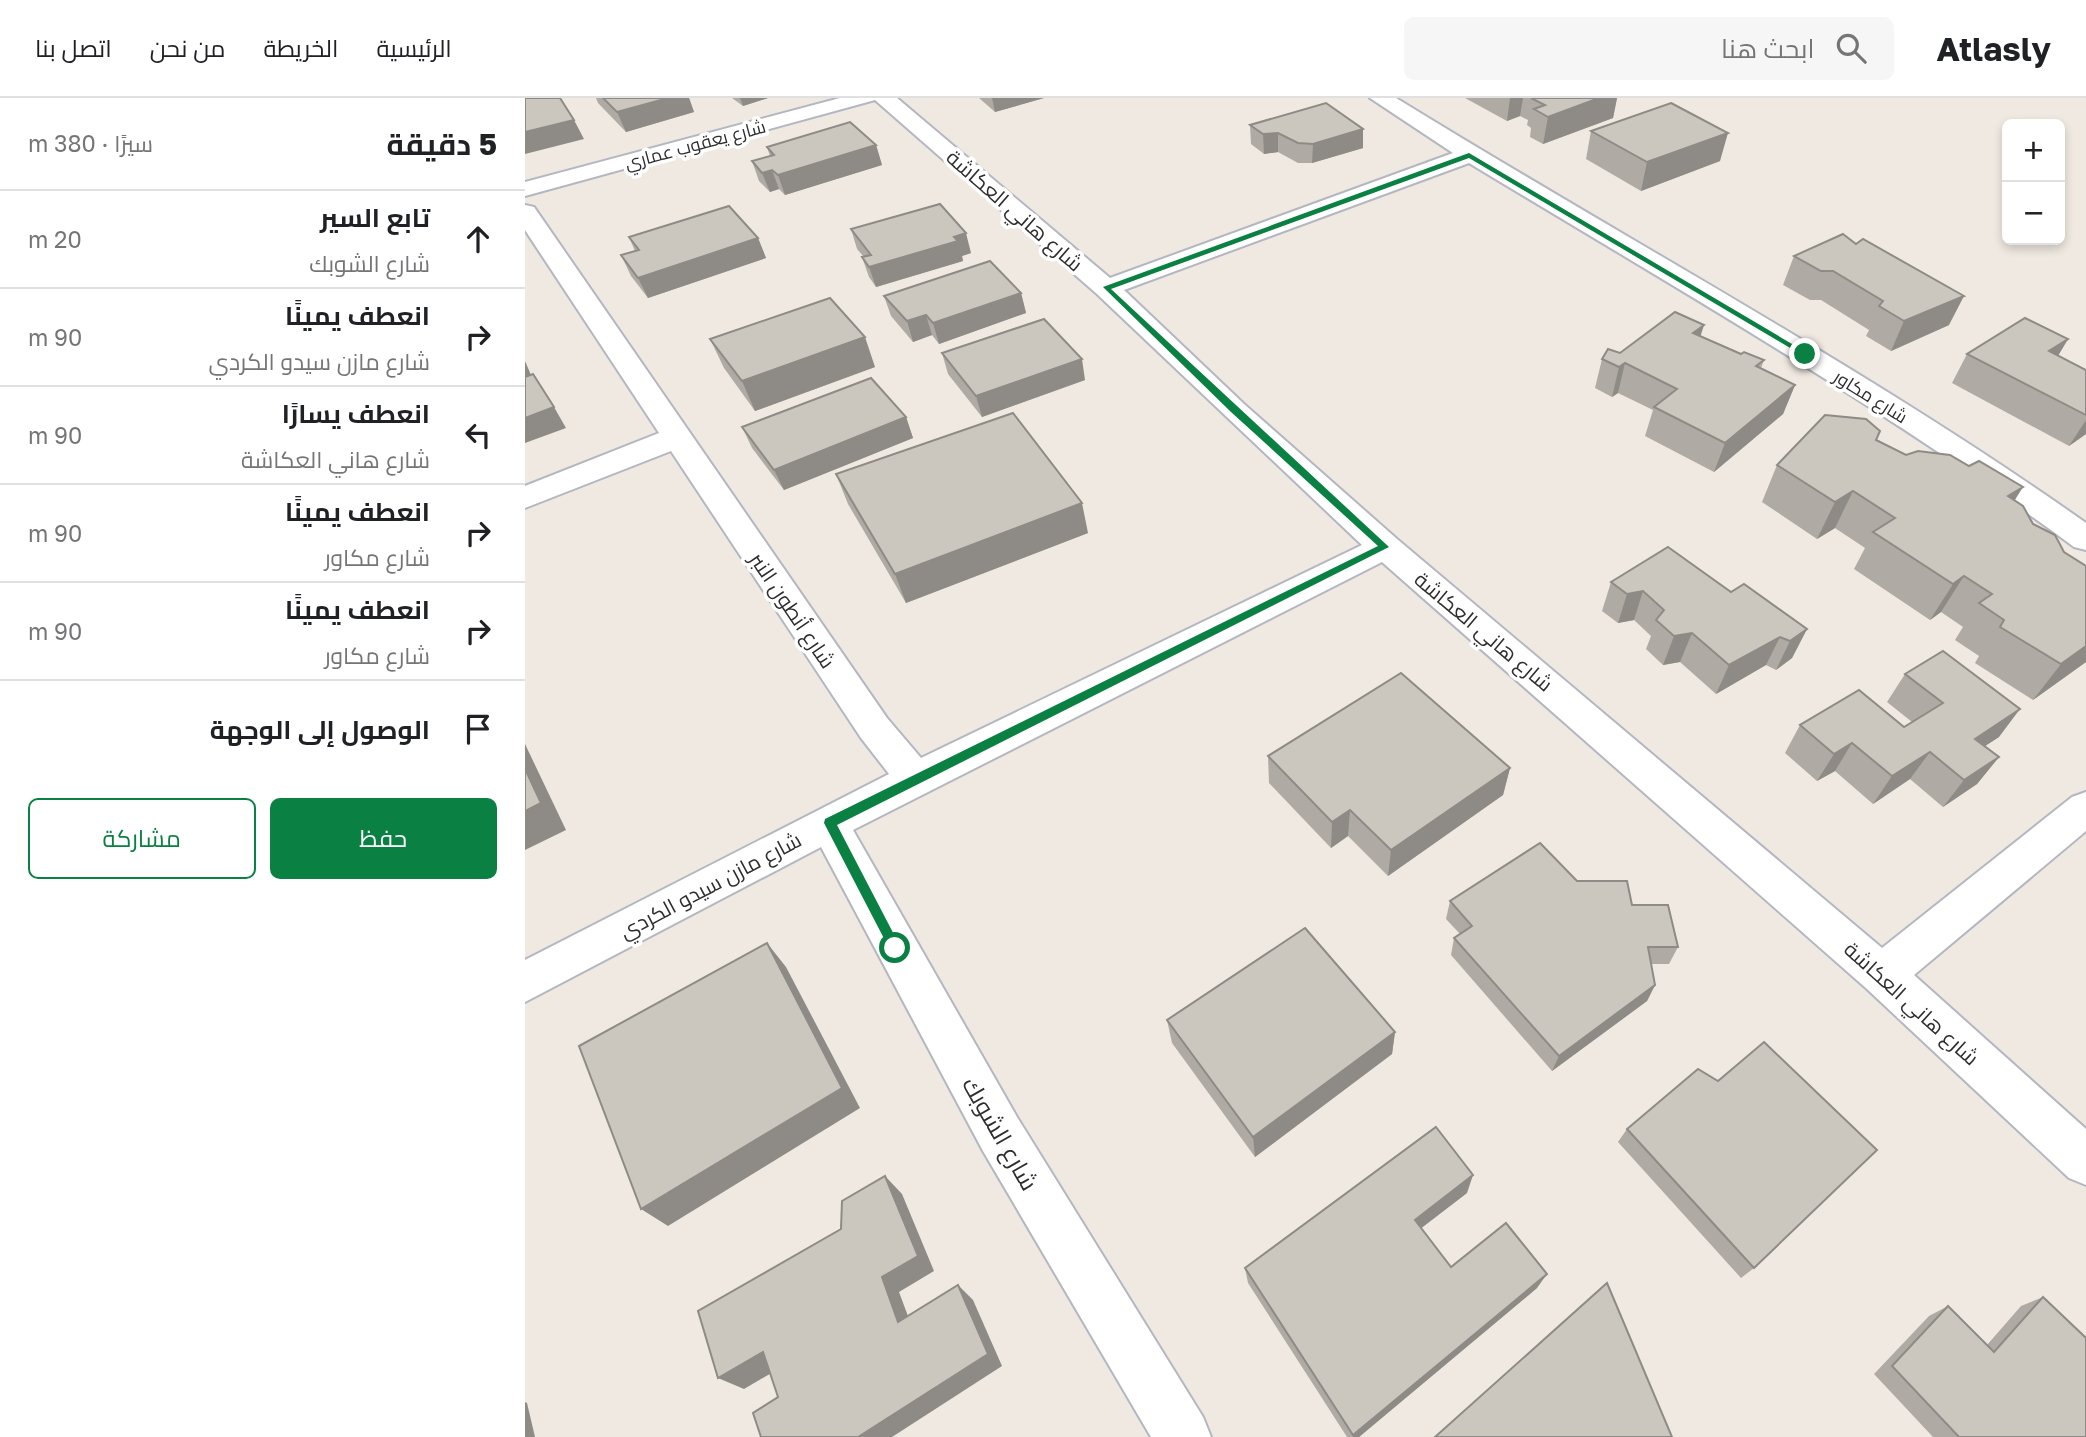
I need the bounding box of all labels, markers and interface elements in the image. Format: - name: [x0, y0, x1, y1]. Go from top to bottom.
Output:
- search box: [1404, 17, 1894, 80]
- icon: search: [1832, 29, 1870, 67]
- text: Atlasly: [1936, 29, 2051, 68]
- text: اتصل بنا: [35, 33, 112, 62]
- text: من نحن: [150, 33, 226, 62]
- text: الخريطة: [264, 33, 338, 62]
- text: الرئيسية: [376, 33, 452, 62]
- text: ابحث هنا: [1721, 33, 1814, 64]
- street label: شارع يعقوب عماري: [622, 115, 769, 177]
- map controls: [2002, 119, 2065, 245]
- button: +: [2002, 119, 2065, 182]
- text: 5 دقيقة: [386, 126, 497, 162]
- text: سيرًا · 380 m: [28, 129, 153, 157]
- street label: شارع هاني العكاشة: [939, 144, 1089, 279]
- button: −: [2002, 182, 2065, 245]
- text: تابع السير: [320, 202, 430, 233]
- icon: ahead: [459, 220, 497, 258]
- text: 20 m: [28, 225, 82, 253]
- text: شارع الشوبك: [309, 249, 430, 277]
- text: انعطف يمينًا: [285, 300, 430, 331]
- icon: right: [459, 318, 497, 356]
- text: 90 m: [28, 323, 82, 351]
- route end: [1789, 338, 1820, 369]
- text: شارع مازن سيدو الكردي: [208, 347, 430, 375]
- street label: شارع مكاور: [1828, 364, 1912, 429]
- text: انعطف يسارًا: [282, 398, 430, 429]
- icon: left: [459, 416, 497, 454]
- text: 90 m: [28, 421, 82, 449]
- text: شارع هاني العكاشة: [241, 445, 430, 473]
- text: انعطف يمينًا: [285, 496, 430, 527]
- icon: right: [459, 514, 497, 552]
- text: 90 m: [28, 519, 82, 547]
- text: شارع مكاور: [324, 543, 430, 571]
- street label: شارع أنطون النبر: [742, 546, 841, 674]
- street label: شارع هاني العكاشة: [1407, 566, 1558, 699]
- text: انعطف يمينًا: [285, 594, 430, 625]
- icon: right: [459, 612, 497, 650]
- text: 90 m: [28, 617, 82, 645]
- text: شارع مكاور: [324, 641, 430, 669]
- icon: arrive: [459, 710, 497, 748]
- text: الوصول إلى الوجهة: [210, 714, 430, 745]
- button: مشاركة: [28, 798, 256, 879]
- button: حفظ: [270, 798, 497, 879]
- street label: شارع مازن سيدو الكردي: [615, 826, 807, 948]
- route start: [879, 932, 910, 963]
- street label: شارع هاني العكاشة: [1837, 936, 1985, 1073]
- street label: شارع الشوبك: [954, 1071, 1045, 1196]

